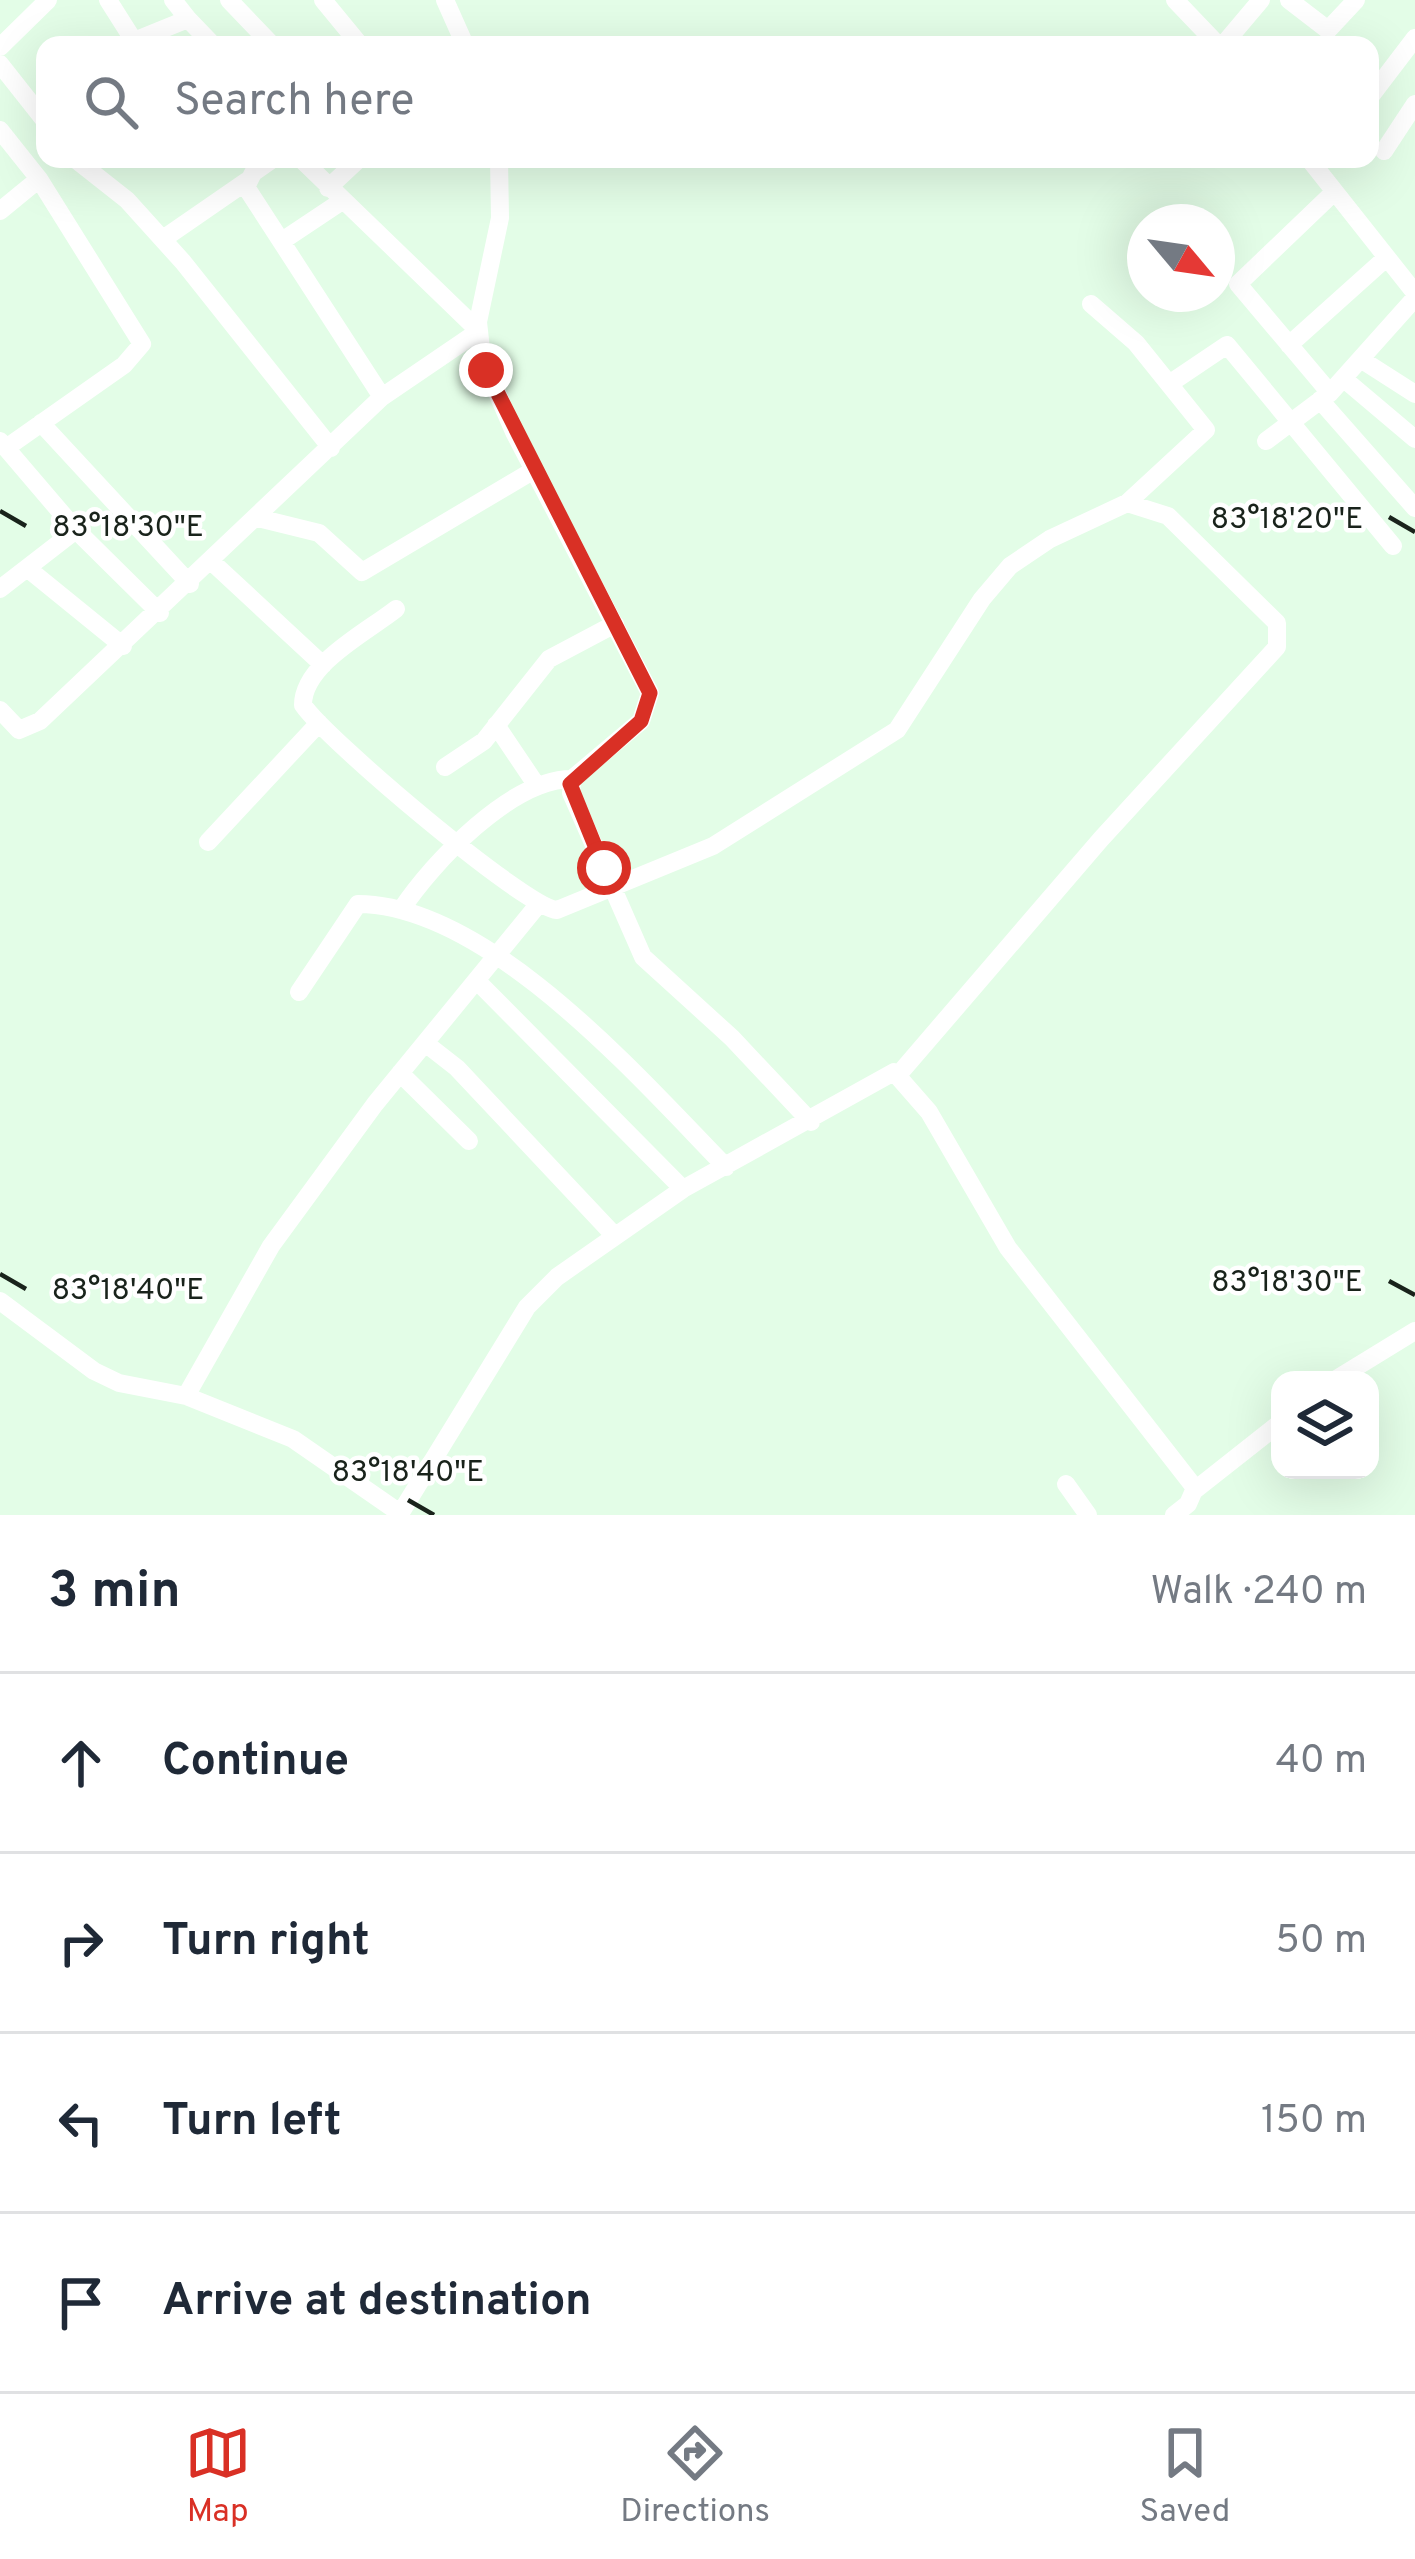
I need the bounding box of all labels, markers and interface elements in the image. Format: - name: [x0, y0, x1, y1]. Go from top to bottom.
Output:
- search box: [36, 36, 1379, 168]
- icon: search: [78, 69, 144, 135]
- text: Search here: [174, 74, 414, 131]
- north arrow: [1127, 204, 1235, 312]
- route end: [459, 343, 513, 397]
- text: 83°18'20"E: [1211, 502, 1363, 539]
- text: 83°18'30"E: [52, 510, 204, 547]
- route start: [577, 841, 631, 895]
- text: 83°18'30"E: [1211, 1265, 1363, 1302]
- text: 83°18'40"E: [52, 1273, 204, 1310]
- map controls: [1271, 1371, 1379, 1479]
- button: layers: [1271, 1371, 1379, 1479]
- text: 83°18'40"E: [332, 1455, 484, 1492]
- text: 3 min: [48, 1561, 181, 1626]
- text: Walk · 240 m: [1151, 1569, 1367, 1618]
- icon: ahead: [48, 1730, 114, 1796]
- text: Continue: [162, 1734, 349, 1791]
- text: 40 m: [1276, 1738, 1367, 1787]
- icon: right: [48, 1910, 114, 1976]
- text: Turn right: [162, 1914, 370, 1971]
- text: 50 m: [1276, 1918, 1367, 1967]
- icon: left: [48, 2090, 114, 2156]
- text: Turn left: [162, 2094, 341, 2151]
- text: 150 m: [1261, 2098, 1367, 2147]
- icon: arrive: [48, 2270, 114, 2336]
- text: Arrive at destination: [162, 2274, 592, 2331]
- tab: Map: [185, 2420, 251, 2534]
- tab: Directions: [620, 2420, 770, 2534]
- tab: Saved: [1140, 2420, 1230, 2534]

